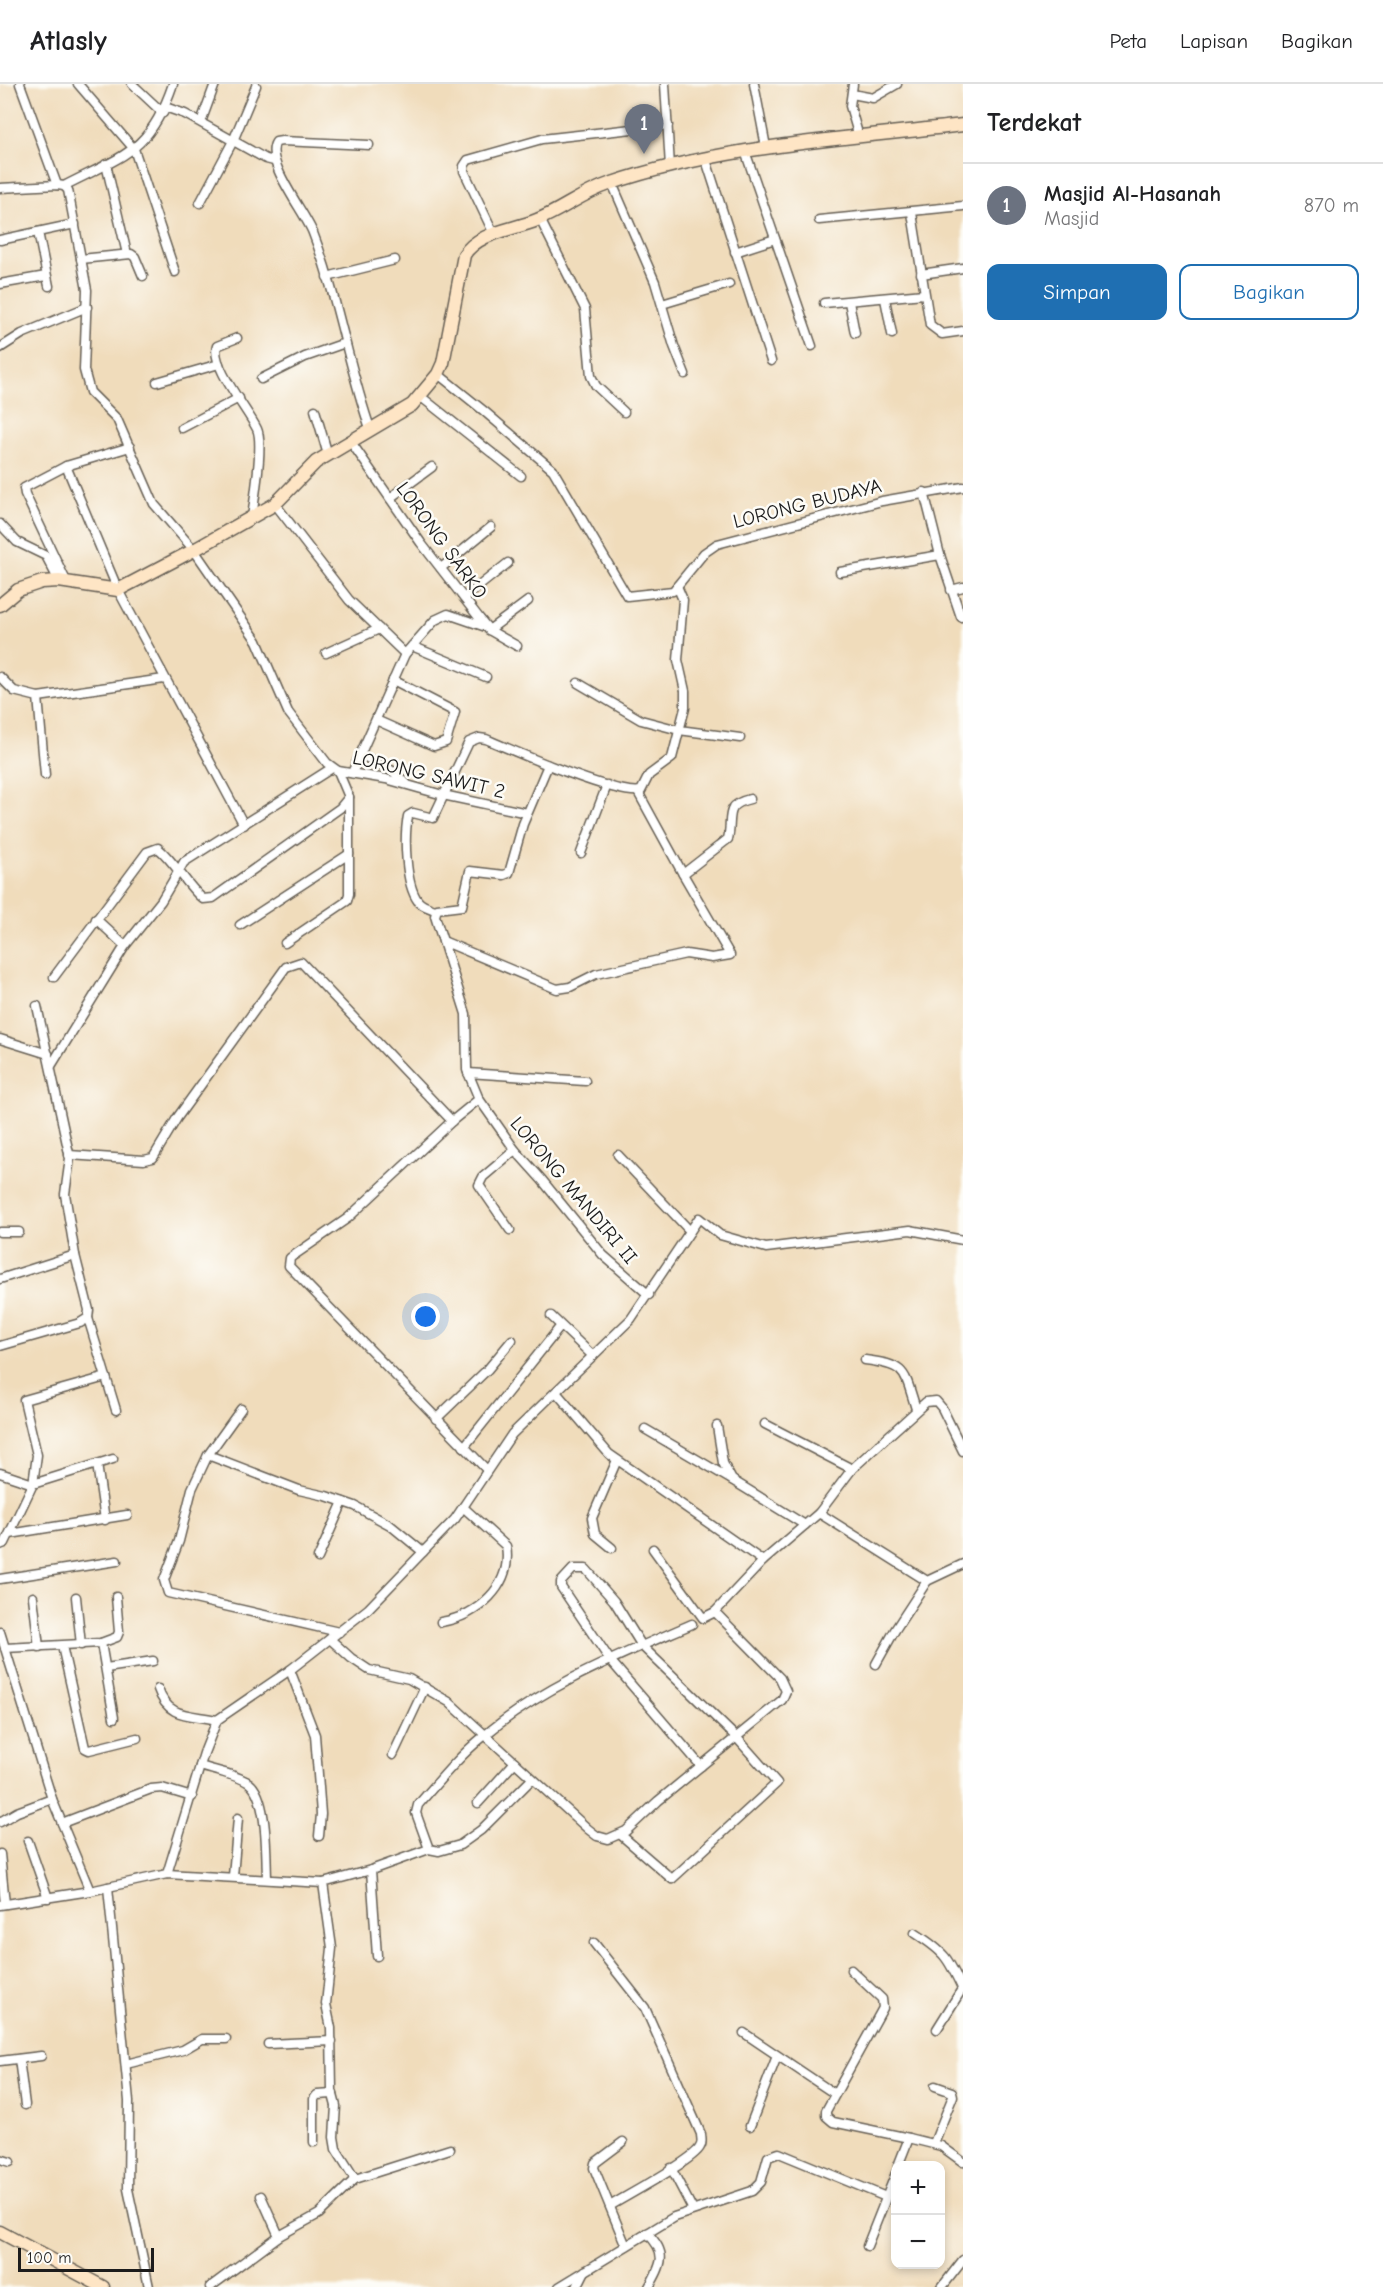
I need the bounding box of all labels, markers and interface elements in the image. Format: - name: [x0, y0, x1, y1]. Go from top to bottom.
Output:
- text: Atlasly: [30, 25, 107, 57]
- text: Peta: [1109, 29, 1147, 53]
- text: Lapisan: [1180, 29, 1248, 53]
- text: Bagikan: [1281, 29, 1353, 53]
- pin: 1: [624, 104, 664, 154]
- text: Terdekat: [987, 108, 1081, 138]
- text: Masjid Al-Hasanah: [1044, 181, 1221, 207]
- text: 1: [1003, 194, 1010, 217]
- text: 870 m: [1304, 194, 1359, 217]
- text: Masjid: [1044, 207, 1099, 230]
- button: Simpan: [987, 264, 1167, 320]
- button: Bagikan: [1179, 264, 1359, 320]
- street label: LORONG BUDAYA: [731, 474, 884, 533]
- street label: LORONG SARKO: [391, 477, 492, 603]
- street label: LORONG SAWIT 2: [350, 746, 507, 803]
- street label: LORONG MANDIRI II: [505, 1112, 642, 1269]
- your location: [411, 1302, 440, 1331]
- map controls: [891, 2161, 945, 2269]
- button: +: [891, 2161, 945, 2215]
- button: −: [891, 2215, 945, 2269]
- scale bar: [18, 2245, 154, 2272]
- text: 100 m: [27, 2249, 71, 2267]

